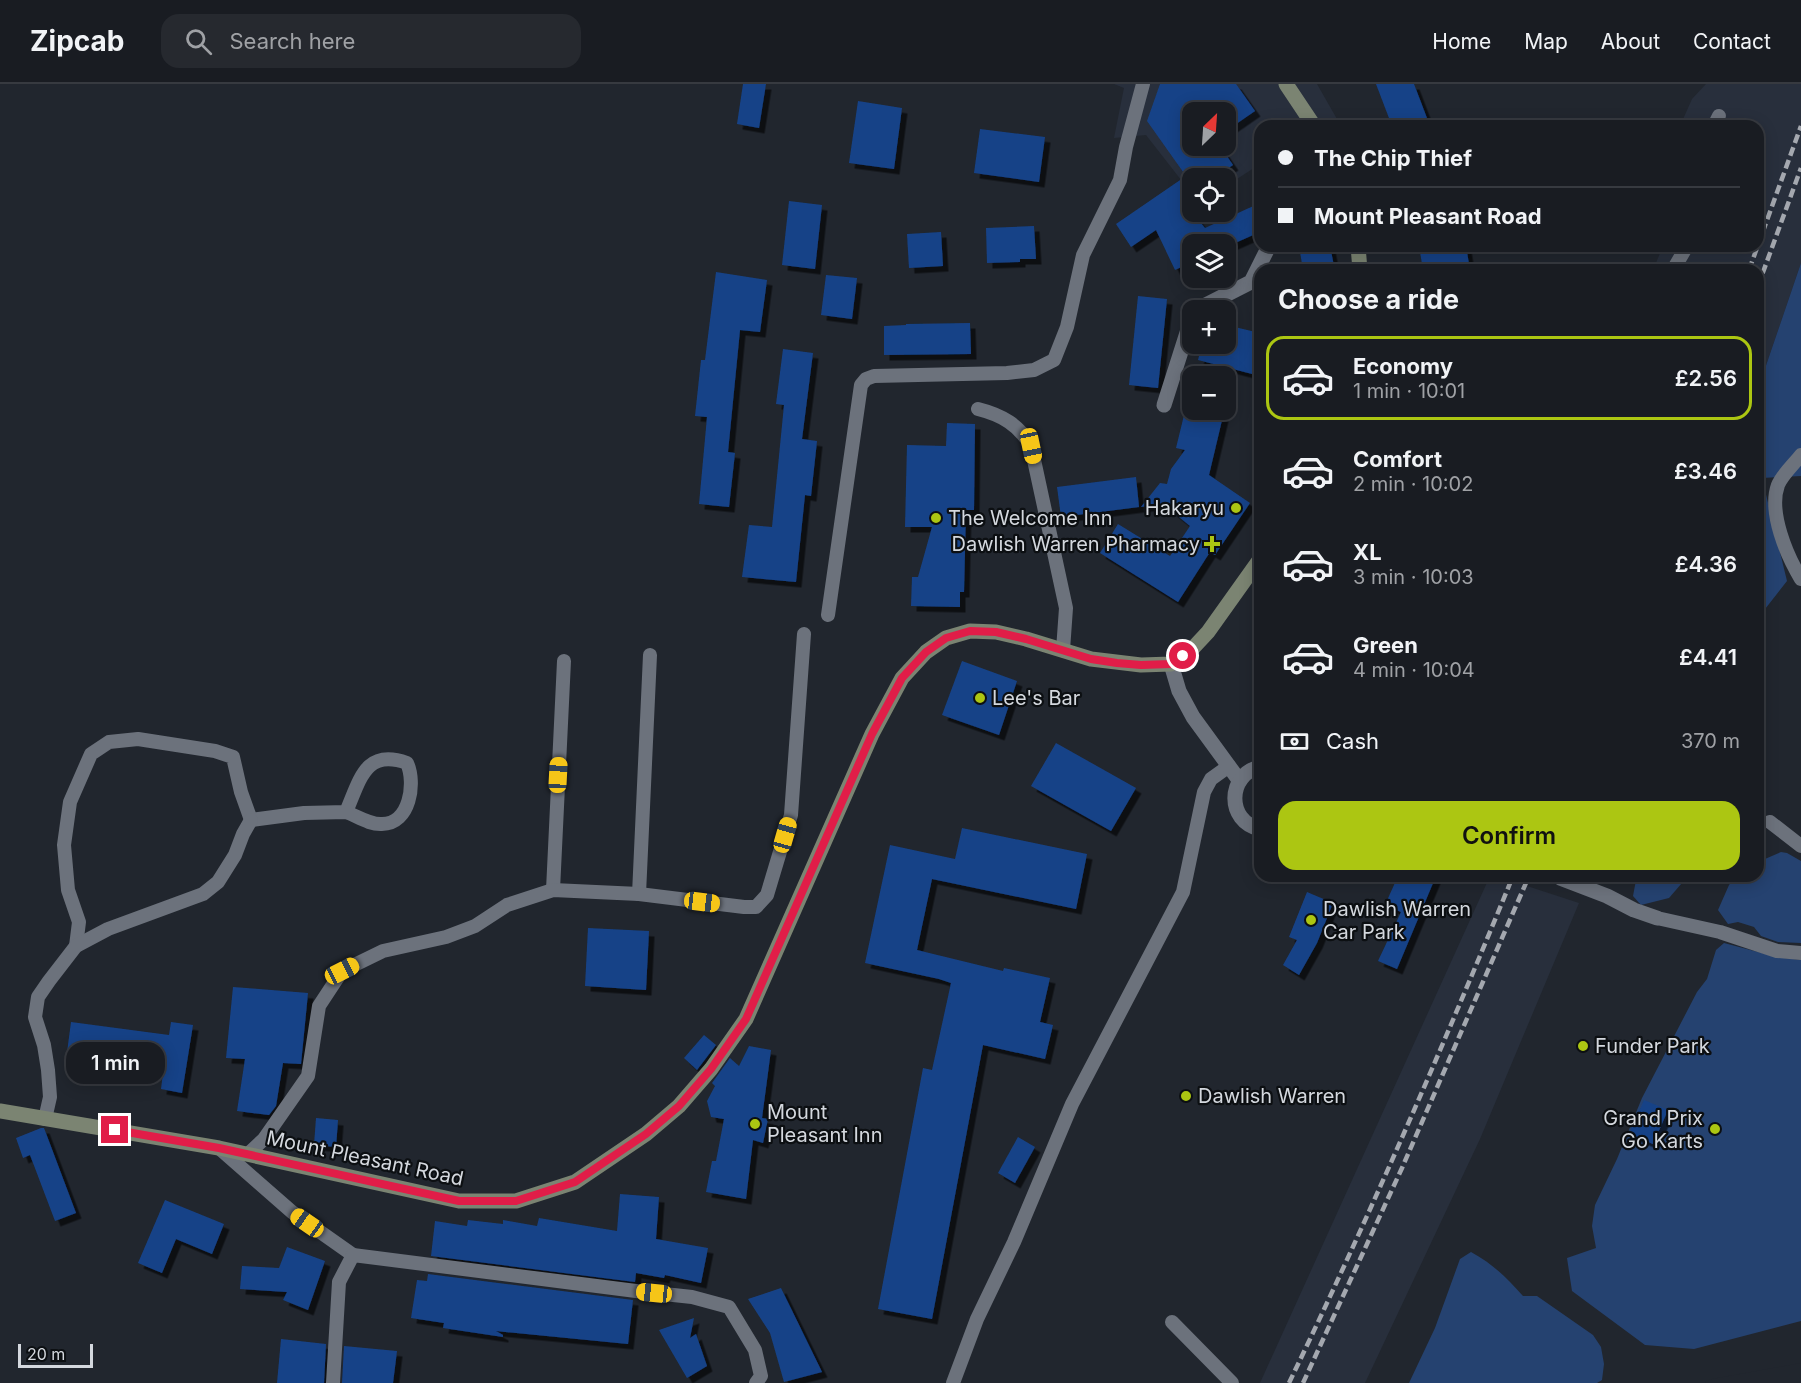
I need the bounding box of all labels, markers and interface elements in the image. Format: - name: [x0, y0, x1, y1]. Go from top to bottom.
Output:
- search box: [161, 14, 581, 68]
- text: Zipcab: [30, 24, 125, 58]
- icon: search: [182, 25, 215, 58]
- text: Search here: [230, 28, 355, 54]
- text: Home: [1432, 29, 1491, 54]
- text: Map: [1524, 29, 1568, 54]
- text: About: [1601, 29, 1660, 54]
- text: Contact: [1693, 29, 1771, 54]
- north arrow: [1182, 102, 1236, 156]
- map controls: [1182, 102, 1236, 420]
- text: The Chip Thief: [1314, 145, 1472, 171]
- button: locate: [1182, 168, 1236, 222]
- text: Mount Pleasant Road: [1314, 203, 1542, 229]
- button: layers: [1182, 234, 1236, 288]
- text: Choose a ride: [1278, 283, 1459, 316]
- button: +: [1182, 300, 1236, 354]
- icon: car: [1281, 351, 1335, 405]
- text: Economy: [1353, 353, 1453, 379]
- text: £2.56: [1675, 365, 1737, 391]
- button: −: [1182, 366, 1236, 420]
- text: 1 min · 10:01: [1353, 379, 1465, 403]
- car: [1018, 427, 1044, 465]
- icon: car: [1281, 444, 1335, 498]
- text: Comfort: [1353, 446, 1442, 472]
- text: £3.46: [1674, 458, 1737, 484]
- text: 2 min · 10:02: [1353, 472, 1473, 496]
- place label: Hakaryu: [1145, 496, 1224, 520]
- marker: Hakaryu: [1229, 501, 1243, 515]
- place label: The Welcome Inn: [948, 506, 1112, 530]
- marker: The Welcome Inn: [929, 511, 943, 525]
- place label: Dawlish Warren Pharmacy: [952, 532, 1200, 556]
- marker: Dawlish Warren Pharmacy: [1205, 537, 1219, 551]
- icon: car: [1281, 537, 1335, 591]
- text: XL: [1353, 539, 1382, 565]
- text: £4.36: [1675, 551, 1737, 577]
- text: 3 min · 10:03: [1353, 565, 1474, 589]
- icon: car: [1281, 630, 1335, 684]
- text: Green: [1353, 632, 1418, 658]
- route start: [1169, 642, 1196, 669]
- text: £4.41: [1679, 644, 1737, 670]
- text: 4 min · 10:04: [1353, 658, 1475, 682]
- place label: Lee's Bar: [992, 686, 1081, 710]
- marker: Lee's Bar: [973, 691, 987, 705]
- icon: cash: [1278, 725, 1311, 758]
- text: Cash: [1326, 728, 1379, 754]
- text: 370 m: [1681, 729, 1740, 753]
- car: [548, 757, 568, 793]
- button: Confirm: [1278, 801, 1740, 870]
- car: [771, 815, 799, 855]
- car: [683, 891, 721, 913]
- place label: Dawlish Warren Car Park: [1323, 897, 1471, 944]
- marker: Dawlish Warren Car Park: [1304, 913, 1318, 927]
- car: [322, 955, 362, 987]
- place label: Funder Park: [1595, 1034, 1710, 1058]
- marker: Funder Park: [1576, 1039, 1590, 1053]
- callout: 1 min: [66, 1043, 164, 1085]
- text: 1 min: [91, 1051, 140, 1075]
- place label: Dawlish Warren: [1198, 1084, 1346, 1108]
- marker: Dawlish Warren: [1179, 1089, 1193, 1103]
- place label: Mount Pleasant Inn: [767, 1100, 882, 1147]
- place label: Grand Prix Go Karts: [1603, 1106, 1703, 1153]
- route end: [101, 1116, 128, 1143]
- marker: Mount Pleasant Inn: [748, 1117, 762, 1131]
- marker: Grand Prix Go Karts: [1708, 1122, 1722, 1136]
- street label: Mount Pleasant Road: [264, 1125, 466, 1191]
- car: [287, 1205, 327, 1241]
- car: [635, 1282, 673, 1304]
- scale bar: [18, 1341, 93, 1368]
- text: 20 m: [27, 1344, 65, 1364]

